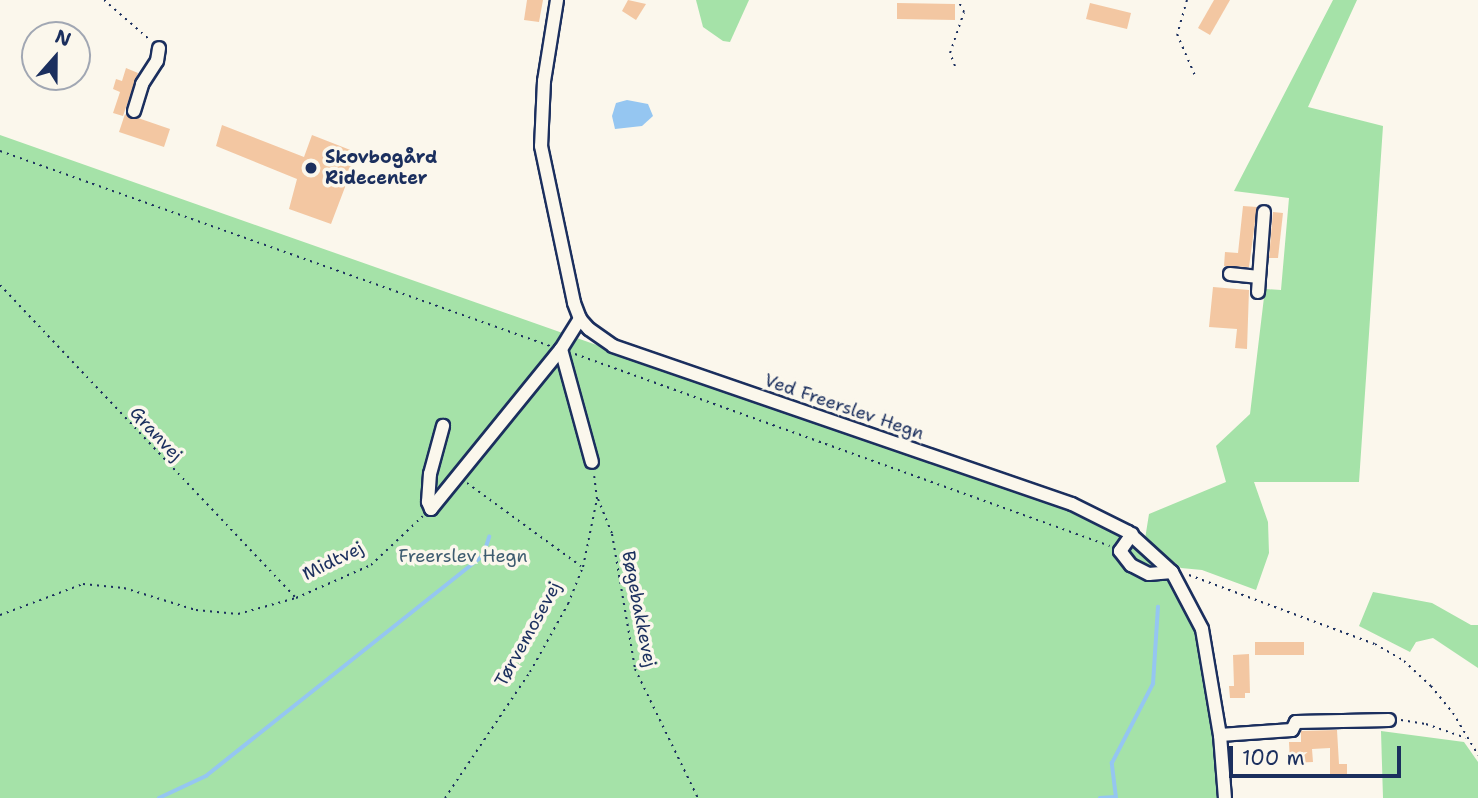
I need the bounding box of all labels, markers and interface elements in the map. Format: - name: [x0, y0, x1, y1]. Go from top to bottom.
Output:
- north arrow: [21, 21, 91, 91]
- text: N: [51, 23, 74, 52]
- place label: Skovbogård Ridecenter: [325, 147, 438, 190]
- marker: Skovbogård Ridecenter: [303, 160, 319, 176]
- street label: Ved Freerslev Hegn: [761, 370, 927, 444]
- street label: Granvej: [125, 402, 187, 466]
- street label: Midtvej: [299, 537, 367, 585]
- park label: Freerslev Hegn: [398, 545, 528, 567]
- street label: Bøgebakkevej: [617, 549, 661, 669]
- street label: Tørvemosevej: [490, 578, 566, 690]
- scale bar: [1233, 732, 1404, 776]
- text: 100 m: [1242, 744, 1305, 772]

